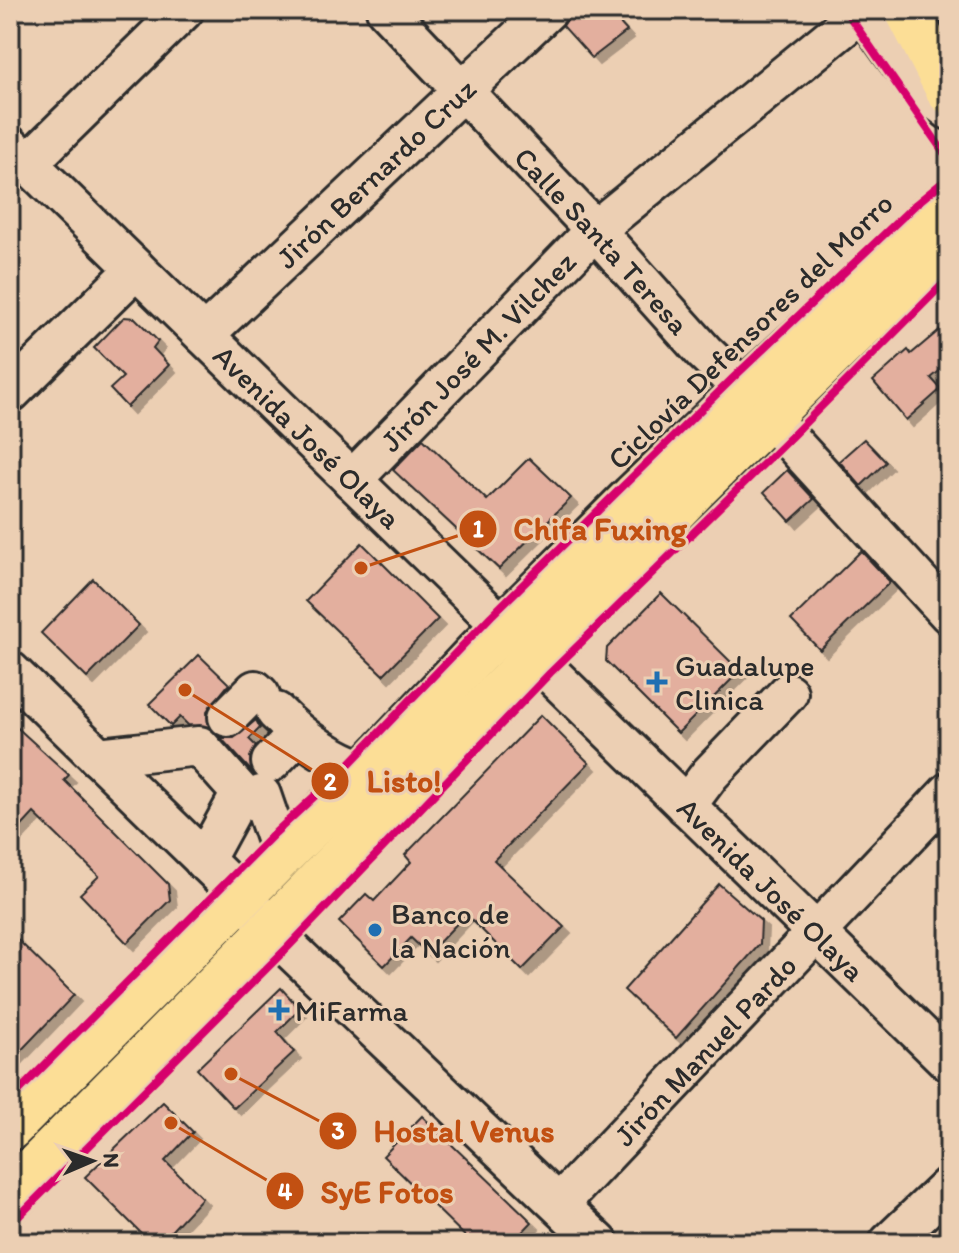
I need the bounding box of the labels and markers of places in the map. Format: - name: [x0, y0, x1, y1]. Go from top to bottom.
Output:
- callout: Chifa Fuxing: [458, 501, 703, 557]
- place label: Guadalupe Clinica: [675, 647, 814, 718]
- marker: Guadalupe Clinica: [646, 671, 668, 693]
- callout: Listo!: [310, 753, 457, 809]
- place label: Banco de la Nación: [391, 895, 511, 966]
- marker: Banco de la Nación: [366, 921, 384, 939]
- place label: MiFarma: [295, 992, 409, 1029]
- marker: MiFarma: [270, 1001, 288, 1019]
- callout: Hostal Venus: [318, 1103, 570, 1159]
- callout: SyE Fotos: [265, 1163, 469, 1219]

